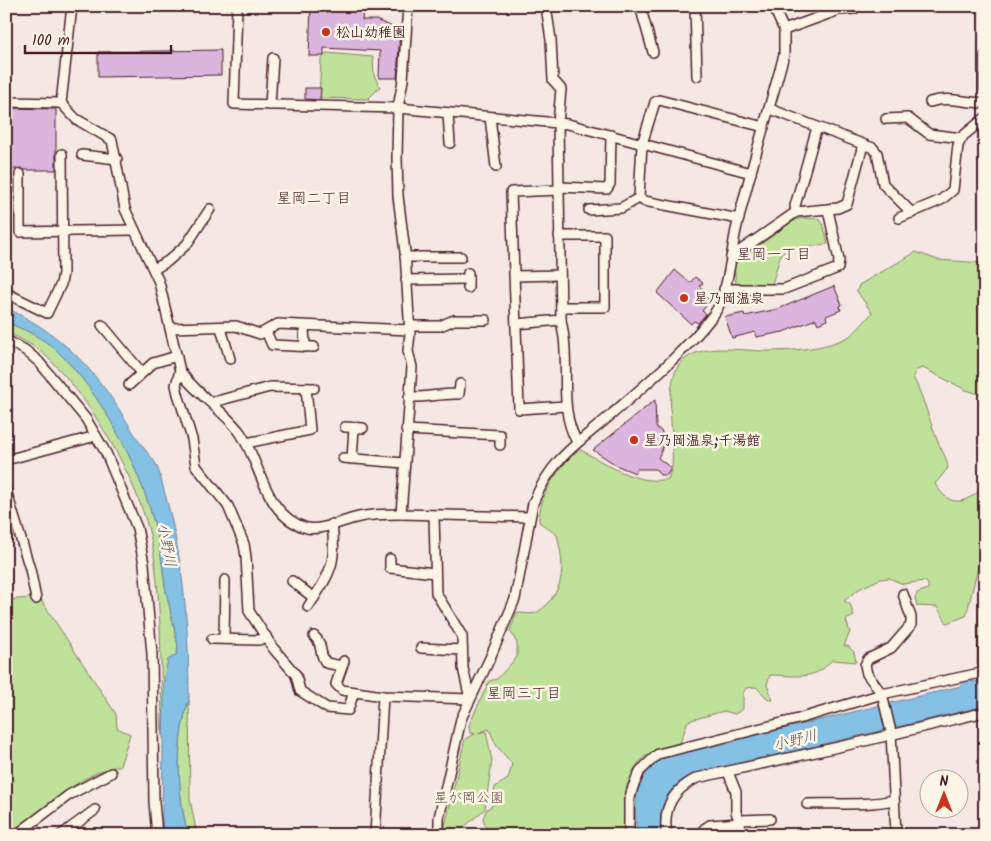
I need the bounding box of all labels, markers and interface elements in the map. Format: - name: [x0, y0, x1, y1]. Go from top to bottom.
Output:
- scale bar: [25, 22, 171, 54]
- place label: 松山幼稚園: [336, 22, 406, 44]
- marker: 松山幼稚園: [320, 26, 332, 38]
- text: 100 m: [32, 29, 70, 53]
- district label: 星岡二丁目: [276, 187, 352, 211]
- district label: 星岡一丁目: [736, 243, 812, 267]
- place label: 星乃岡温泉: [694, 288, 764, 310]
- marker: 星乃岡温泉: [678, 292, 690, 304]
- place label: 星乃岡温泉;千湯館: [644, 430, 760, 452]
- marker: 星乃岡温泉;千湯館: [628, 434, 640, 446]
- water label: 小野川: [150, 521, 182, 570]
- district label: 星岡三丁目: [486, 682, 562, 706]
- water label: 小野川: [770, 724, 820, 758]
- north arrow: [918, 768, 968, 818]
- text: N: [940, 771, 949, 793]
- park label: 星が岡公園: [434, 787, 504, 809]

